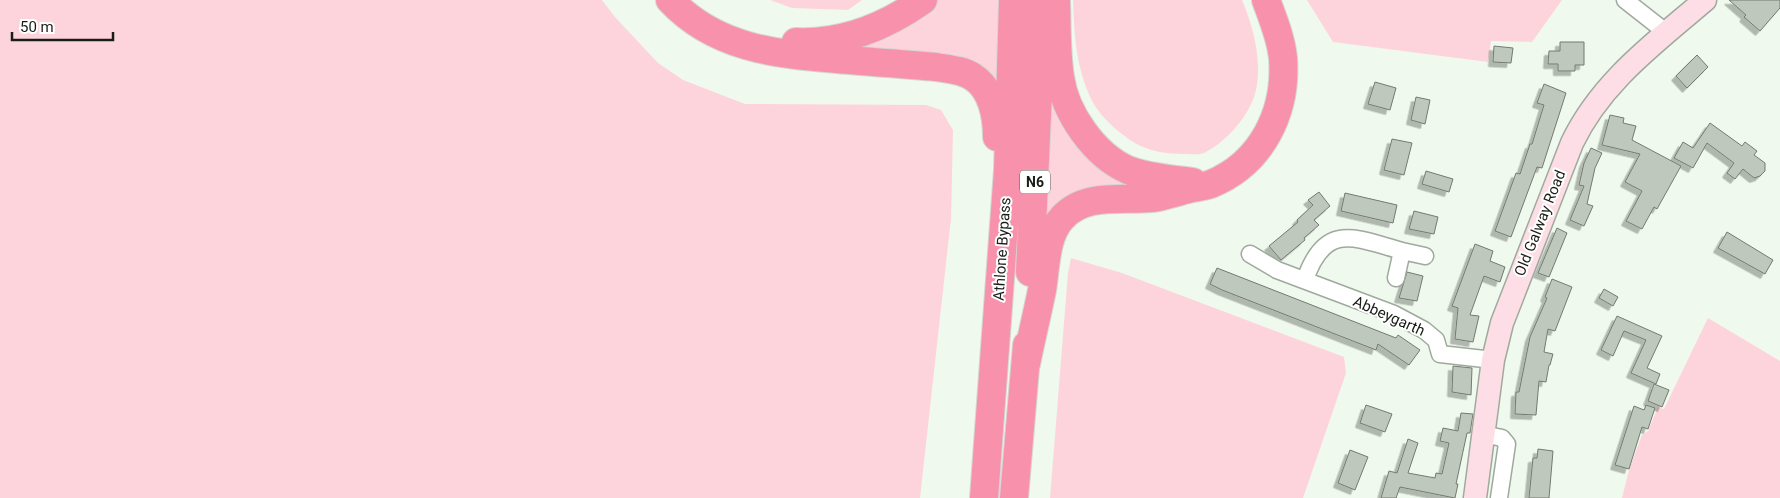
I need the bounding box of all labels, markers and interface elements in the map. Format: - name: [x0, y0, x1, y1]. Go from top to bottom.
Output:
- scale bar: [12, 10, 114, 42]
- text: 50 m: [20, 18, 54, 36]
- street label: Old Galway Road: [1511, 167, 1569, 279]
- road number: N6: [1020, 170, 1050, 193]
- street label: Athlone Bypass: [989, 197, 1015, 301]
- street label: Abbeygarth: [1350, 292, 1428, 340]

